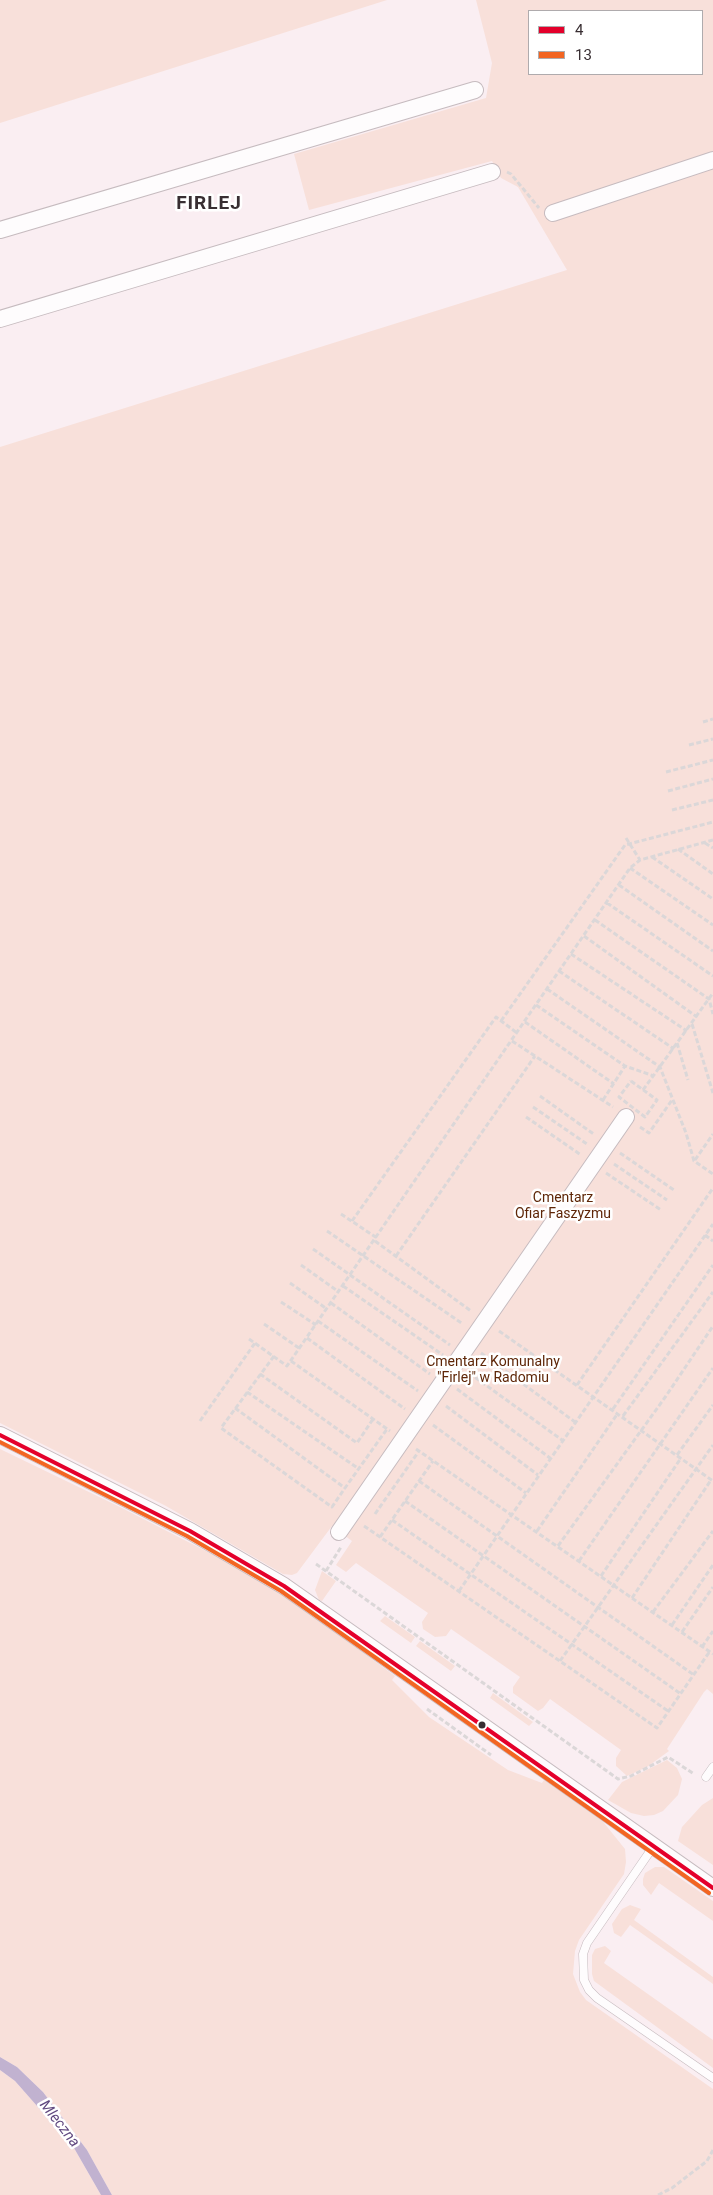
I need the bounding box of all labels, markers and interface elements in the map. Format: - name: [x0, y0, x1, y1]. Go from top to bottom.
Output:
- legend: [528, 10, 703, 75]
- text: 4: [575, 21, 583, 39]
- text: 13: [575, 46, 592, 64]
- district label: FIRLEJ: [175, 193, 243, 215]
- park label: Cmentarz Ofiar Faszyzmu: [515, 1190, 611, 1222]
- park label: Cmentarz Komunalny "Firlej" w Radomiu: [426, 1354, 560, 1386]
- unlabelled marker: [477, 1720, 487, 1730]
- water label: Mleczna: [35, 2097, 83, 2151]

